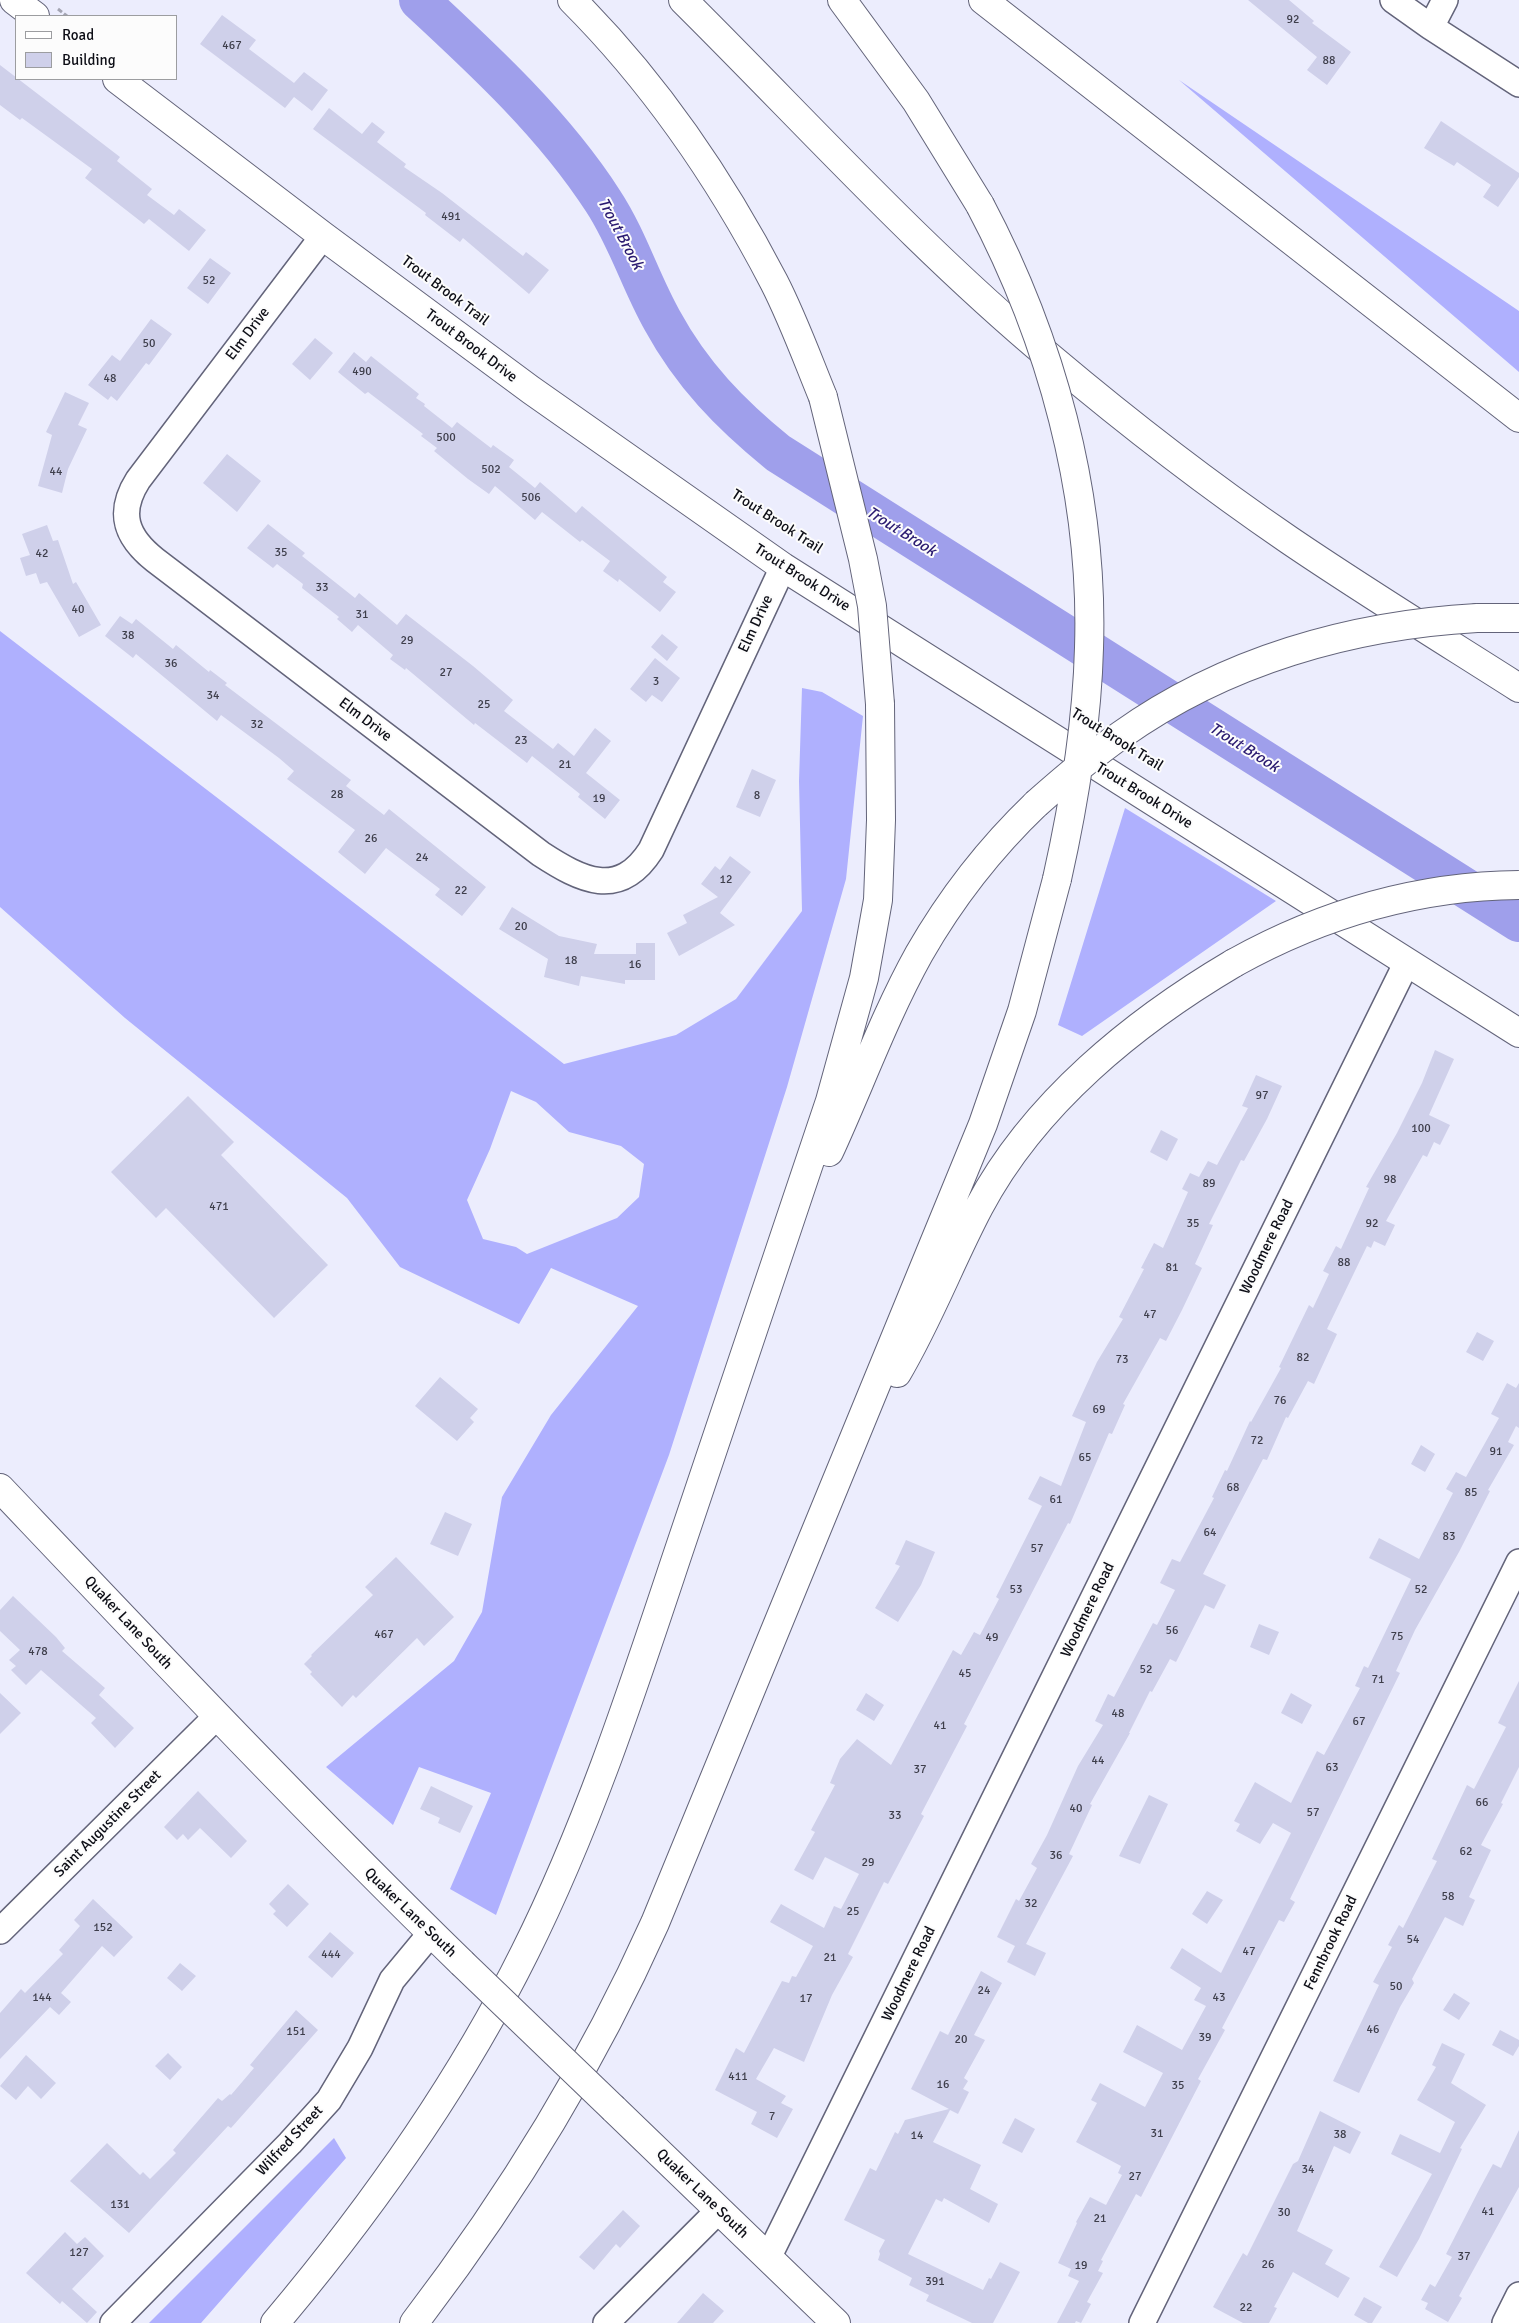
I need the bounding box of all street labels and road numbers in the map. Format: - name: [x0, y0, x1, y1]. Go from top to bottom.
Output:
- street label: Trout Brook Trail: [398, 252, 492, 330]
- street label: Elm Drive: [222, 304, 274, 364]
- street label: Trout Brook Drive: [421, 306, 521, 386]
- street label: Trout Brook Trail: [728, 486, 826, 558]
- street label: Trout Brook Drive: [751, 540, 853, 616]
- street label: Elm Drive: [735, 592, 777, 656]
- street label: Elm Drive: [335, 694, 395, 746]
- street label: Trout Brook Trail: [1068, 705, 1166, 775]
- street label: Trout Brook Drive: [1092, 759, 1196, 833]
- street label: Woodmere Road: [1236, 1197, 1298, 1297]
- street label: Woodmere Road: [1057, 1560, 1119, 1660]
- street label: Quaker Lane South: [80, 1573, 176, 1673]
- street label: Saint Augustine Street: [51, 1767, 165, 1881]
- street label: Quaker Lane South: [360, 1864, 460, 1962]
- street label: Fennbrook Road: [1300, 1893, 1362, 1993]
- street label: Woodmere Road: [878, 1924, 940, 2024]
- street label: Wilfred Street: [253, 2102, 327, 2180]
- street label: Quaker Lane South: [652, 2145, 752, 2243]

